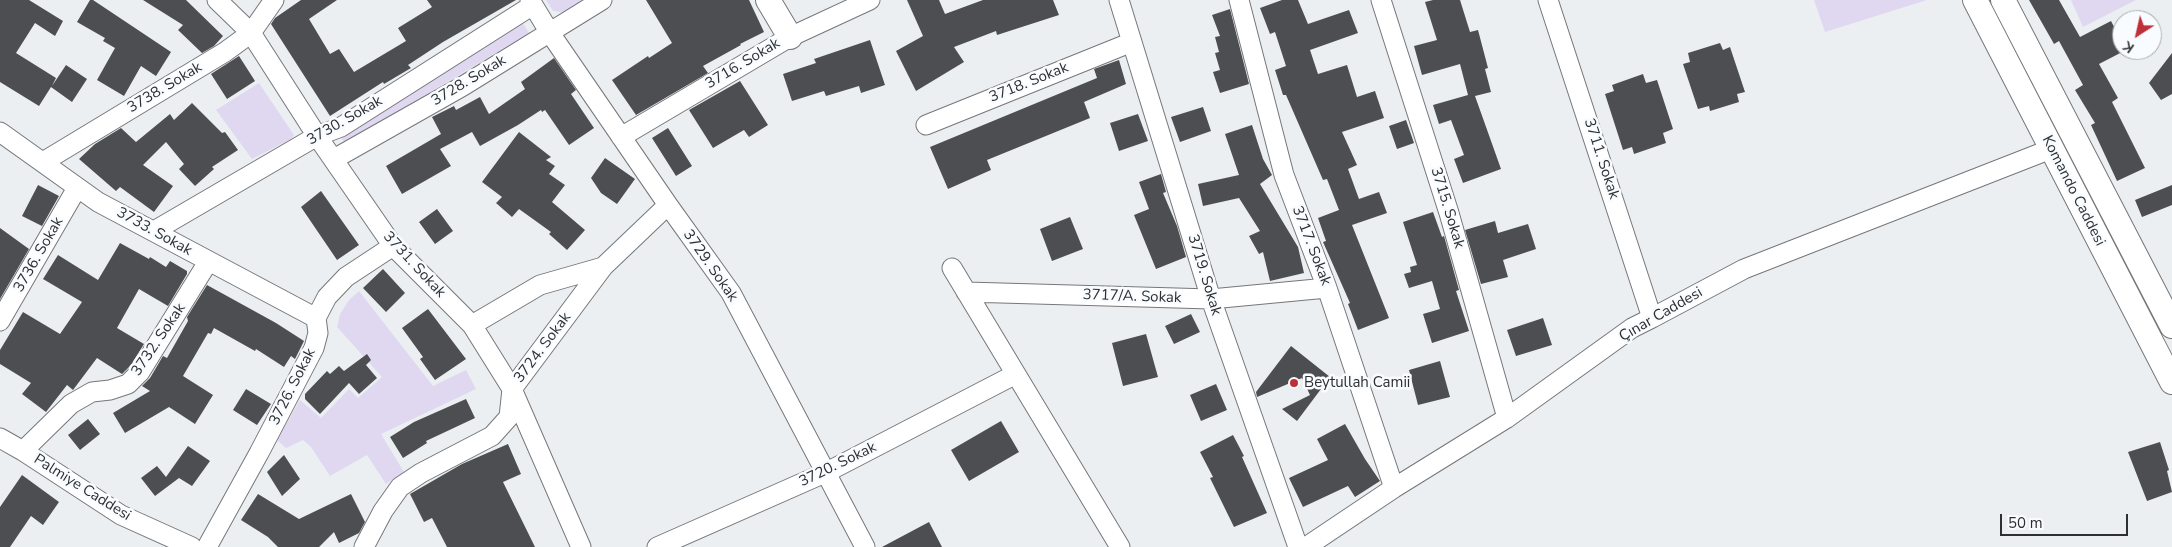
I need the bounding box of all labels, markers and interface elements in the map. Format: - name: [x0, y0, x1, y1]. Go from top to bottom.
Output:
- north arrow: [2112, 10, 2162, 60]
- street label: 3716. Sokak: [702, 35, 784, 93]
- text: K: [2119, 36, 2138, 57]
- street label: 3728. Sokak: [428, 52, 510, 110]
- street label: 3738. Sokak: [124, 59, 206, 117]
- street label: 3718. Sokak: [987, 59, 1071, 107]
- street label: 3730. Sokak: [304, 92, 386, 150]
- street label: 3711. Sokak: [1580, 116, 1622, 202]
- street label: Komando Caddesi: [2037, 133, 2109, 249]
- street label: 3715. Sokak: [1426, 165, 1468, 251]
- street label: 3733. Sokak: [113, 204, 195, 260]
- street label: 3717. Sokak: [1288, 204, 1334, 288]
- street label: 3736. Sokak: [10, 214, 68, 296]
- street label: 3729. Sokak: [679, 227, 741, 305]
- street label: 3731. Sokak: [379, 228, 449, 302]
- street label: 3719. Sokak: [1183, 232, 1225, 318]
- street label: Çınar Caddesi: [1616, 284, 1706, 346]
- street label: 3717/A. Sokak: [1082, 286, 1182, 308]
- street label: 3732. Sokak: [128, 300, 190, 380]
- street label: 3724. Sokak: [511, 309, 575, 387]
- street label: 3726. Sokak: [266, 346, 320, 428]
- place label: Beytullah Camii: [1304, 374, 1410, 392]
- marker: Beytullah Camii: [1288, 377, 1300, 389]
- street label: 3720. Sokak: [796, 439, 880, 491]
- street label: Palmiye Caddesi: [30, 451, 134, 525]
- scale bar: [2002, 504, 2130, 536]
- text: 50 m: [2008, 513, 2043, 533]

